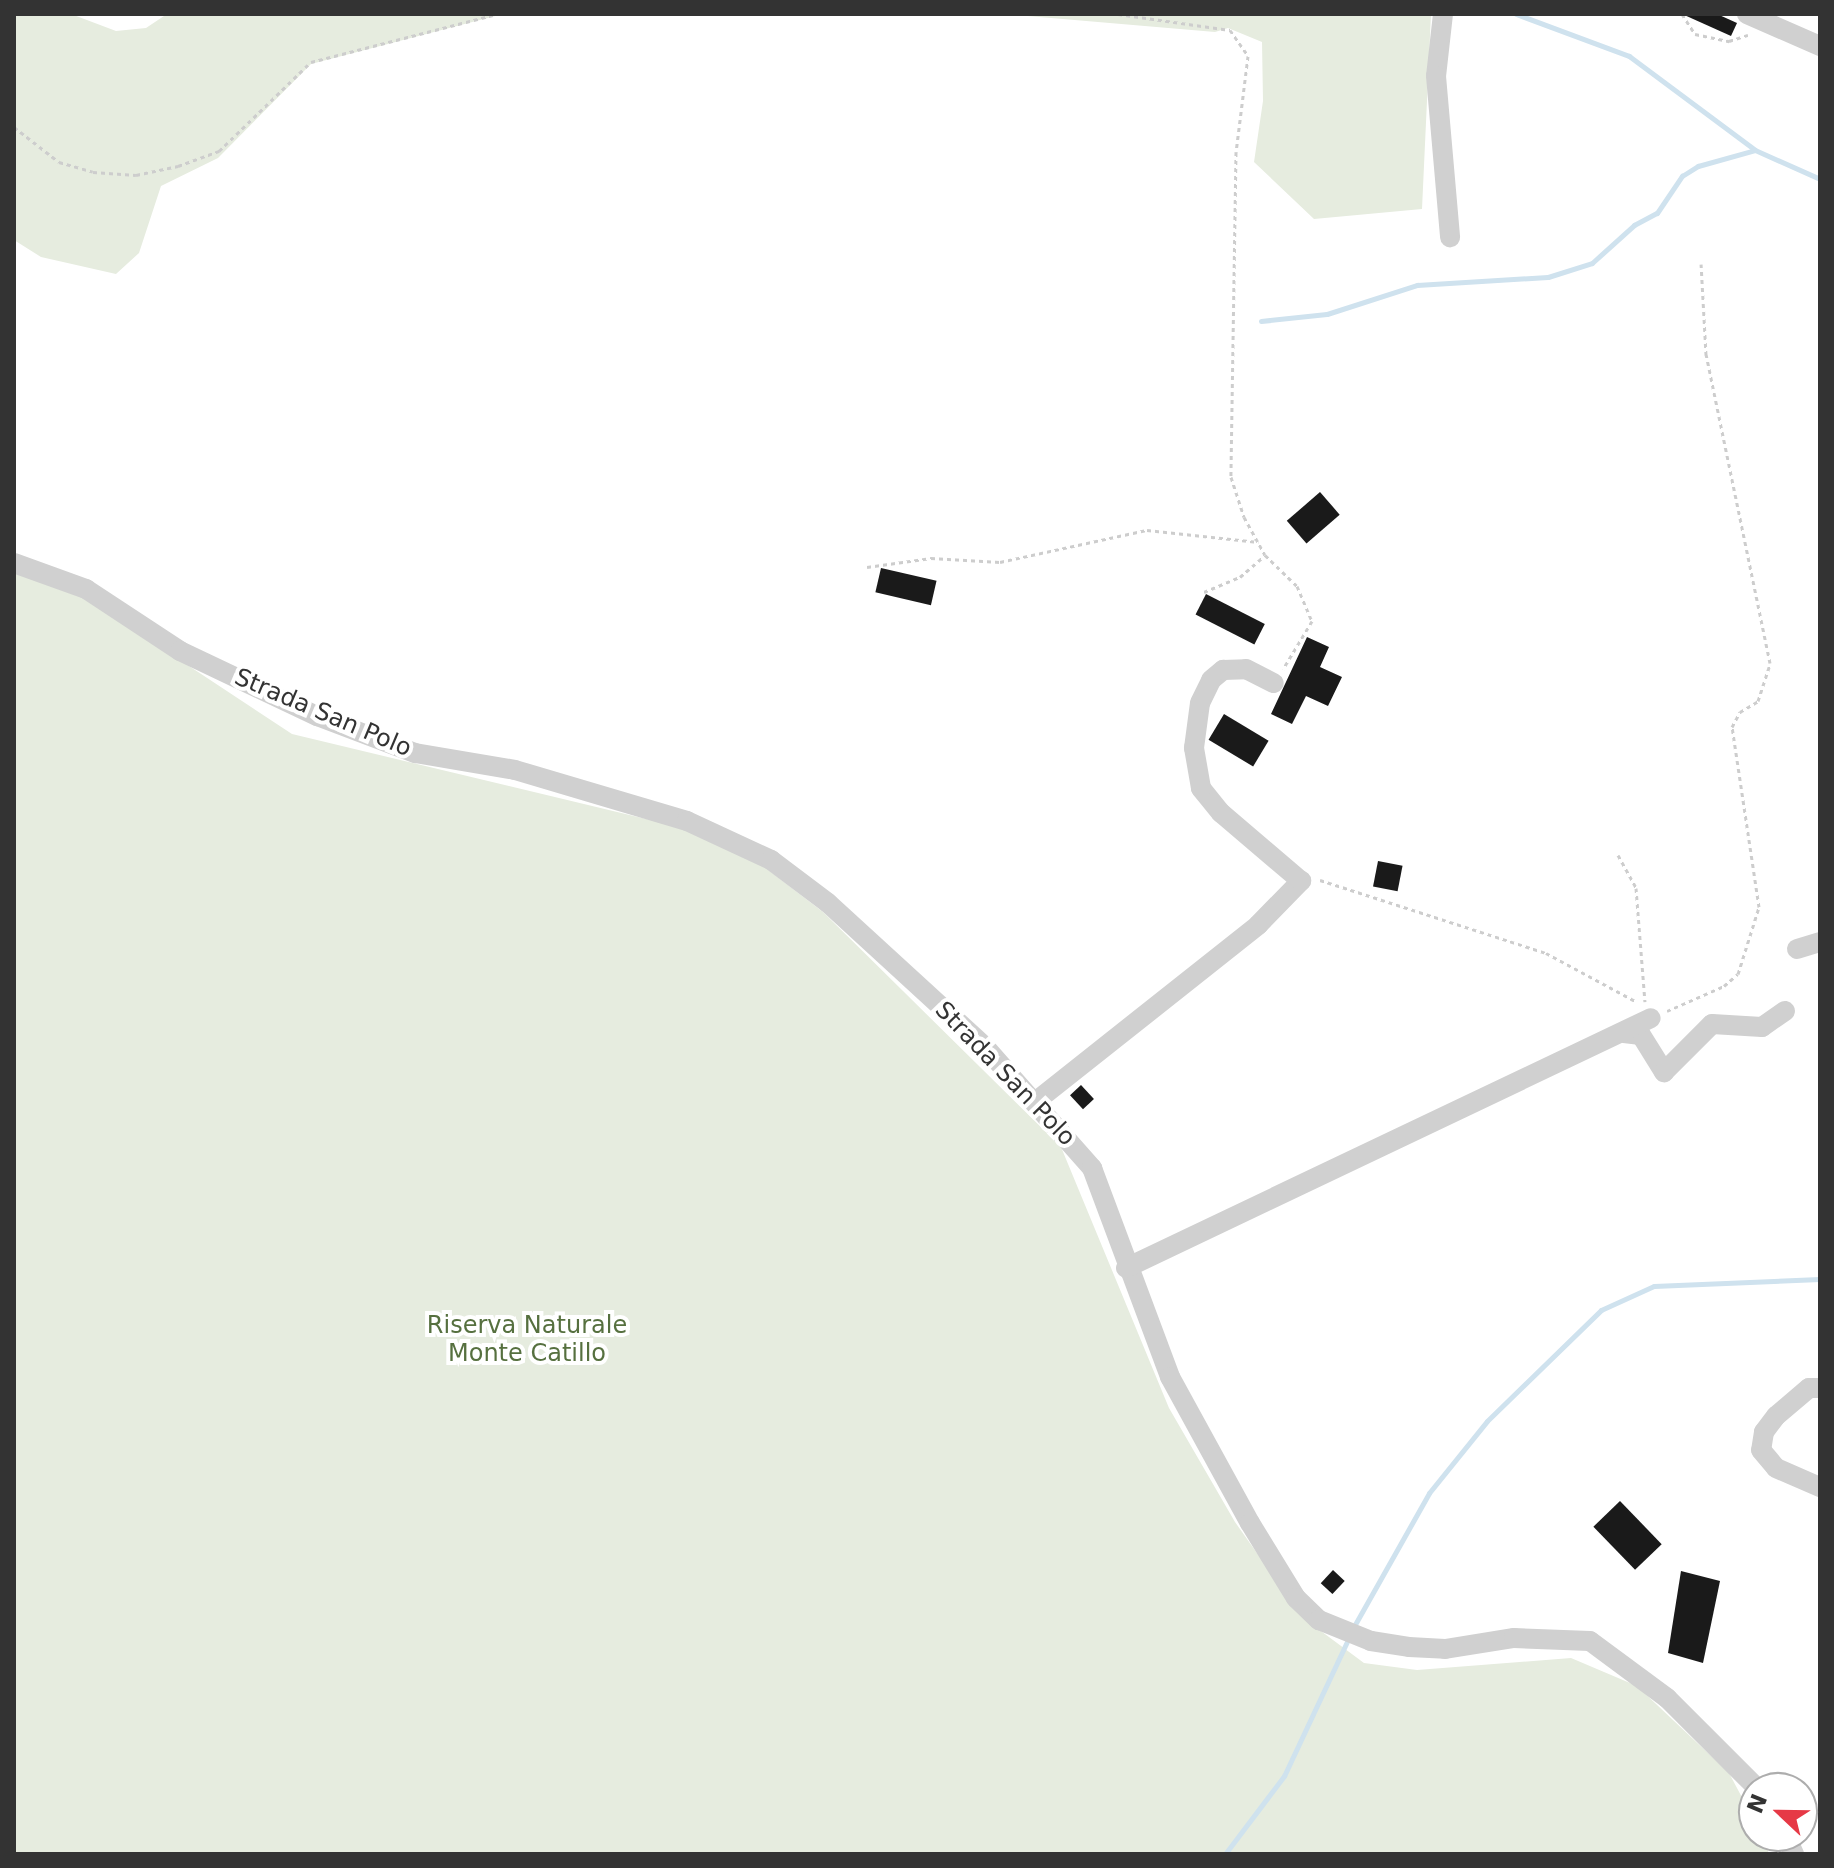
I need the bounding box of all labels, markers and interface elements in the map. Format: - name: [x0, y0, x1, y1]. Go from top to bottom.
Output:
- street label: Strada San Polo: [230, 663, 416, 763]
- street label: Strada San Polo: [929, 996, 1081, 1152]
- park label: Riserva Naturale Monte Catillo: [427, 1312, 627, 1368]
- north arrow: [1738, 1772, 1818, 1852]
- text: N: [1742, 1790, 1772, 1817]

